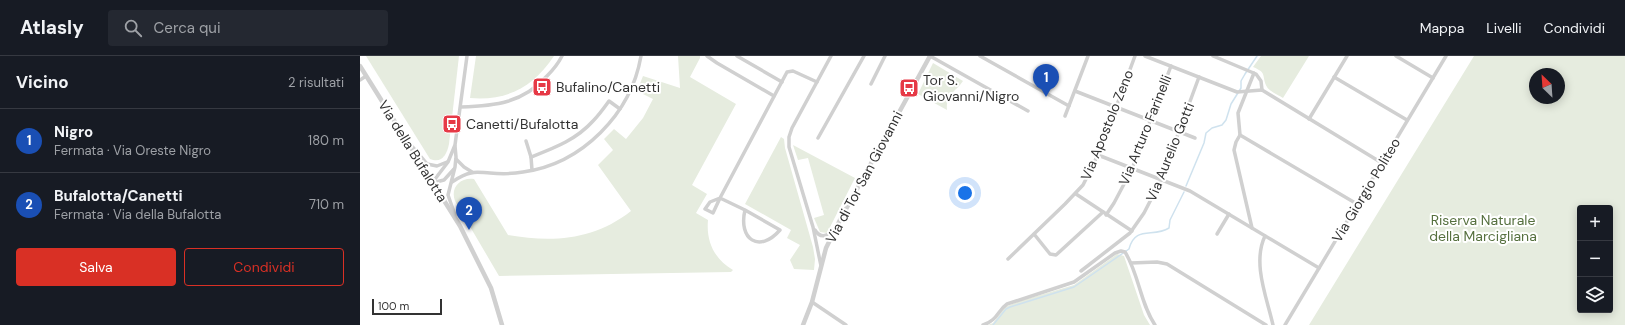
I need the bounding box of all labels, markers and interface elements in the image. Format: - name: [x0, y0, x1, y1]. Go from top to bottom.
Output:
- search box: [108, 10, 388, 46]
- text: Atlasly: [20, 15, 84, 40]
- icon: search: [122, 17, 144, 39]
- text: Cerca qui: [154, 18, 220, 38]
- text: Mappa: [1420, 19, 1464, 37]
- text: Livelli: [1486, 19, 1522, 37]
- text: Condividi: [1544, 19, 1605, 37]
- pin: 1: [1033, 64, 1059, 97]
- street label: Via Apostolo Zeno: [1077, 67, 1137, 183]
- north arrow: [1529, 68, 1565, 104]
- text: Vicino: [16, 71, 69, 93]
- place label: Tor S. Giovanni/Nigro: [923, 71, 1019, 105]
- street label: Via Arturo Farinelli: [1115, 72, 1175, 188]
- text: 2 risultati: [288, 74, 344, 91]
- bus stop icon: Bufalino/Canetti: [531, 76, 553, 98]
- bus stop icon: Tor S. Giovanni/Nigro: [898, 77, 920, 99]
- place label: Bufalino/Canetti: [556, 78, 660, 96]
- street label: Via della Bufalotta: [374, 97, 452, 205]
- street label: Via Aurelio Gotti: [1142, 100, 1198, 204]
- street label: Via di Tor San Giovanni: [821, 108, 907, 246]
- bus stop icon: Canetti/Bufalotta: [441, 113, 463, 135]
- place label: Canetti/Bufalotta: [466, 115, 578, 133]
- text: Nigro: [54, 122, 93, 142]
- text: 1: [27, 132, 31, 149]
- text: 180 m: [308, 132, 344, 149]
- street label: Via Giorgio Politeo: [1328, 135, 1404, 245]
- text: Fermata · Via Oreste Nigro: [54, 142, 211, 159]
- your location: [955, 183, 975, 203]
- text: Bufalotta/Canetti: [54, 186, 183, 206]
- text: 2: [25, 196, 33, 213]
- text: 710 m: [309, 196, 344, 213]
- pin: 2: [456, 197, 482, 230]
- map controls: [1577, 205, 1613, 313]
- button: +: [1577, 205, 1613, 241]
- text: Fermata · Via della Bufalotta: [54, 206, 221, 223]
- park label: Riserva Naturale della Marcigliana: [1429, 211, 1537, 245]
- button: −: [1577, 241, 1613, 277]
- button: Salva: [16, 248, 176, 286]
- button: Condividi: [184, 248, 344, 286]
- button: layers: [1577, 277, 1613, 313]
- scale bar: [372, 297, 442, 316]
- text: 100 m: [378, 299, 409, 313]

